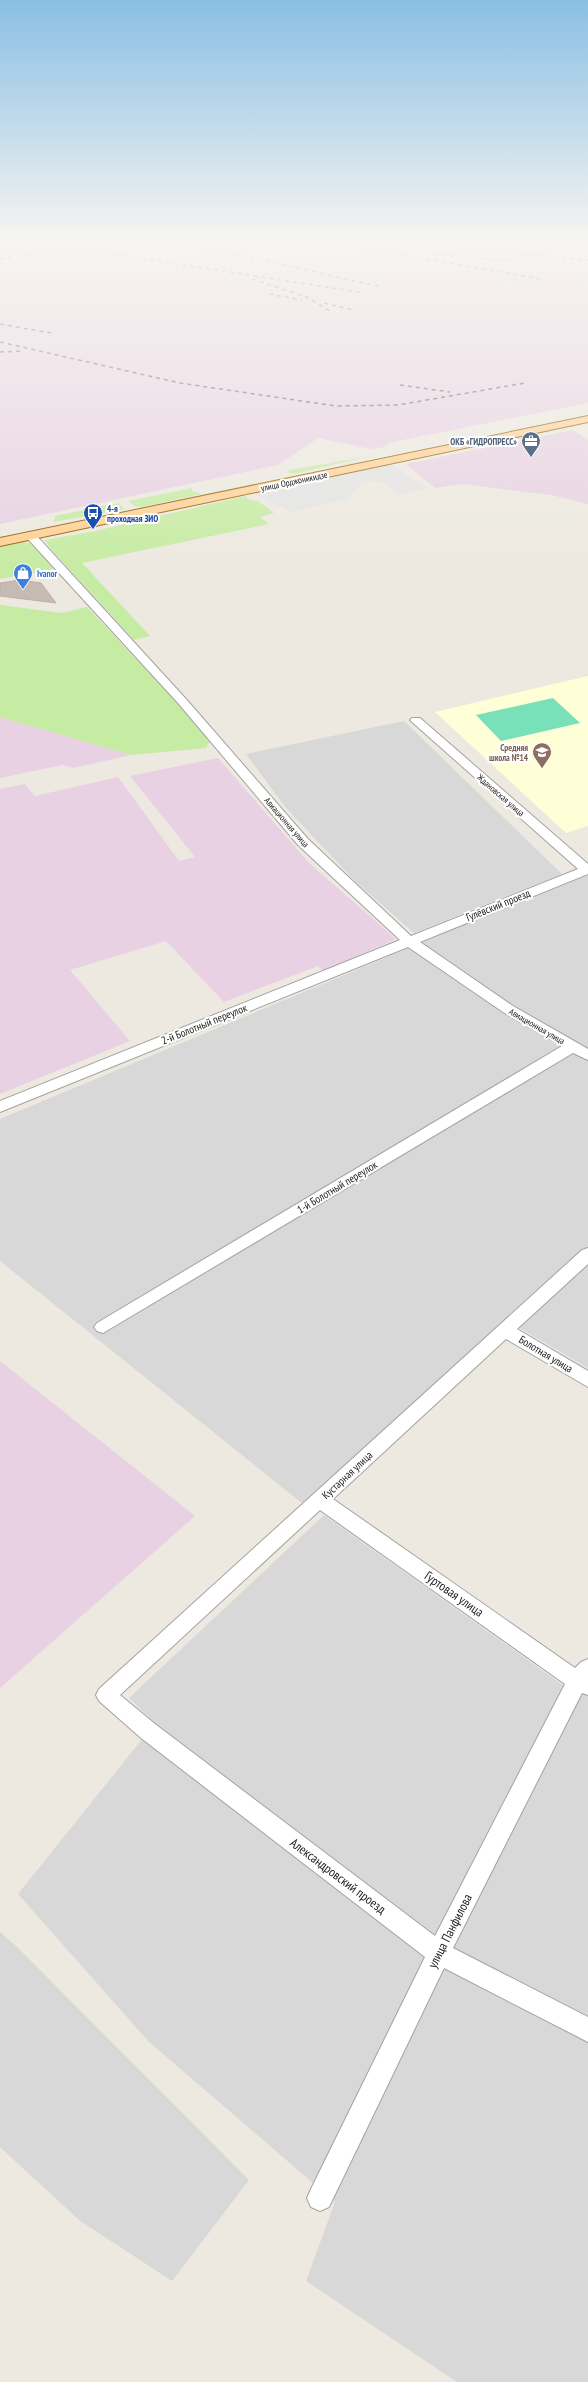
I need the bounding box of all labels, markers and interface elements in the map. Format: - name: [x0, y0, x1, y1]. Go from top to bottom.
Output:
- office icon: ОКБ «ГИДРОПРЕСС»: [520, 430, 542, 458]
- place label: ОКБ «ГИДРОПРЕСС»: [450, 436, 517, 447]
- street label: улица Орджоникидзе: [260, 468, 329, 493]
- bus stop icon: 4-я проходная ЗИО: [82, 502, 104, 530]
- place label: 4-я проходная ЗИО: [107, 503, 158, 524]
- shop icon: Ivanor: [12, 562, 34, 590]
- place label: Ivanor: [37, 568, 57, 579]
- school or university icon: Средняя школа №14: [531, 741, 553, 769]
- place label: Средняя школа №14: [489, 742, 529, 763]
- street label: Ждановская улица: [474, 771, 527, 819]
- street label: Авиационная улица: [262, 795, 312, 849]
- street label: Гулёвский проезд: [464, 886, 532, 924]
- street label: 2-й Болотный переулок: [159, 1000, 250, 1048]
- street label: Авиационная улица: [507, 1006, 567, 1047]
- street label: 1-й Болотный переулок: [294, 1157, 380, 1217]
- street label: Болотная улица: [516, 1332, 576, 1376]
- street label: Кустарная улица: [319, 1448, 375, 1502]
- street label: Гуртовая улица: [421, 1567, 487, 1621]
- street label: Александровский проезд: [287, 1834, 390, 1918]
- street label: улица Панфилова: [424, 1891, 476, 1971]

